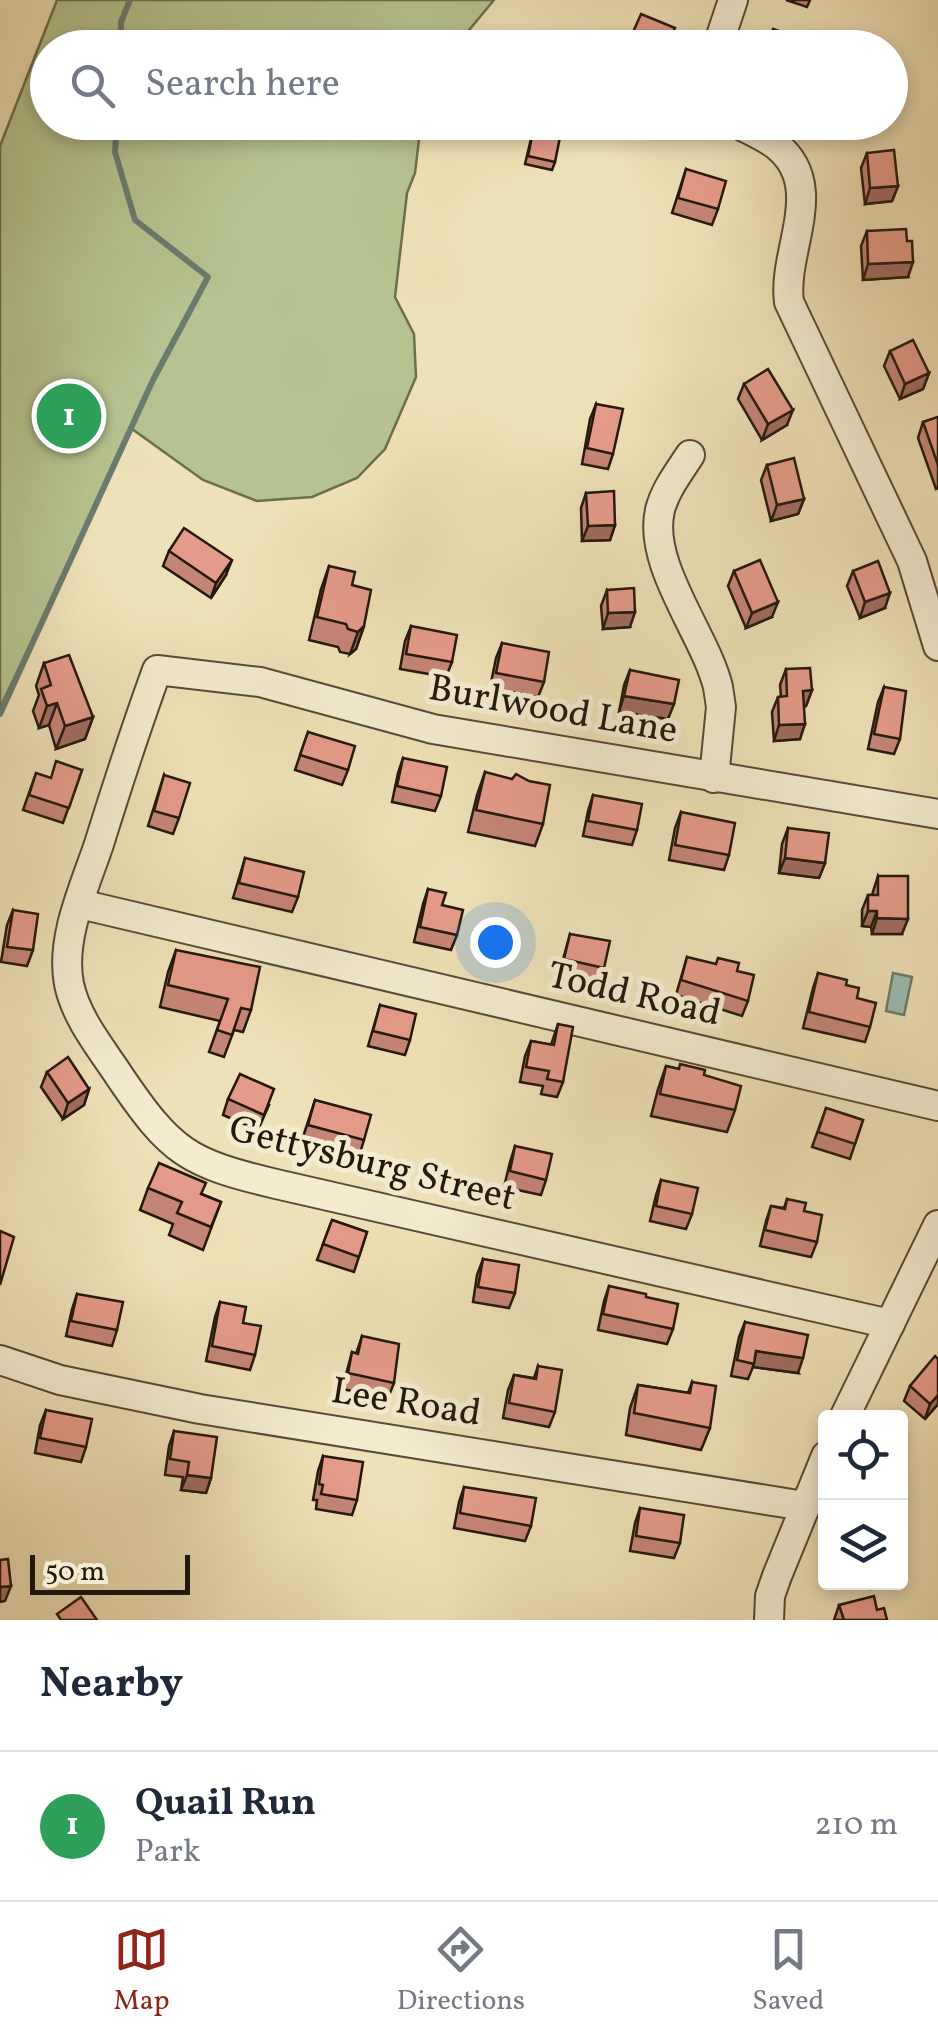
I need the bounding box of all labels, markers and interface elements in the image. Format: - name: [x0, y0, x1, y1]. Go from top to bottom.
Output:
- search box: [30, 30, 908, 140]
- icon: search: [65, 58, 120, 113]
- text: Search here: [145, 59, 340, 112]
- pin: 1: [36, 378, 102, 454]
- street label: Burlwood Lane: [424, 663, 682, 759]
- your location: [470, 917, 521, 968]
- street label: Todd Road: [542, 950, 726, 1042]
- street label: Gettysburg Street: [223, 1104, 521, 1226]
- street label: Lee Road: [327, 1366, 485, 1442]
- map controls: [818, 1410, 908, 1590]
- button: locate: [818, 1410, 908, 1500]
- button: layers: [818, 1500, 908, 1590]
- scale bar: [30, 1550, 190, 1594]
- text: 50 m: [45, 1553, 105, 1592]
- text: Nearby: [40, 1656, 183, 1715]
- text: Quail Run: [135, 1778, 316, 1831]
- text: 1: [66, 1804, 79, 1848]
- text: 210 m: [814, 1804, 898, 1848]
- text: Park: [135, 1831, 200, 1875]
- tab: Map: [114, 1922, 170, 2021]
- tab: Directions: [397, 1922, 525, 2021]
- tab: Saved: [752, 1922, 824, 2021]

